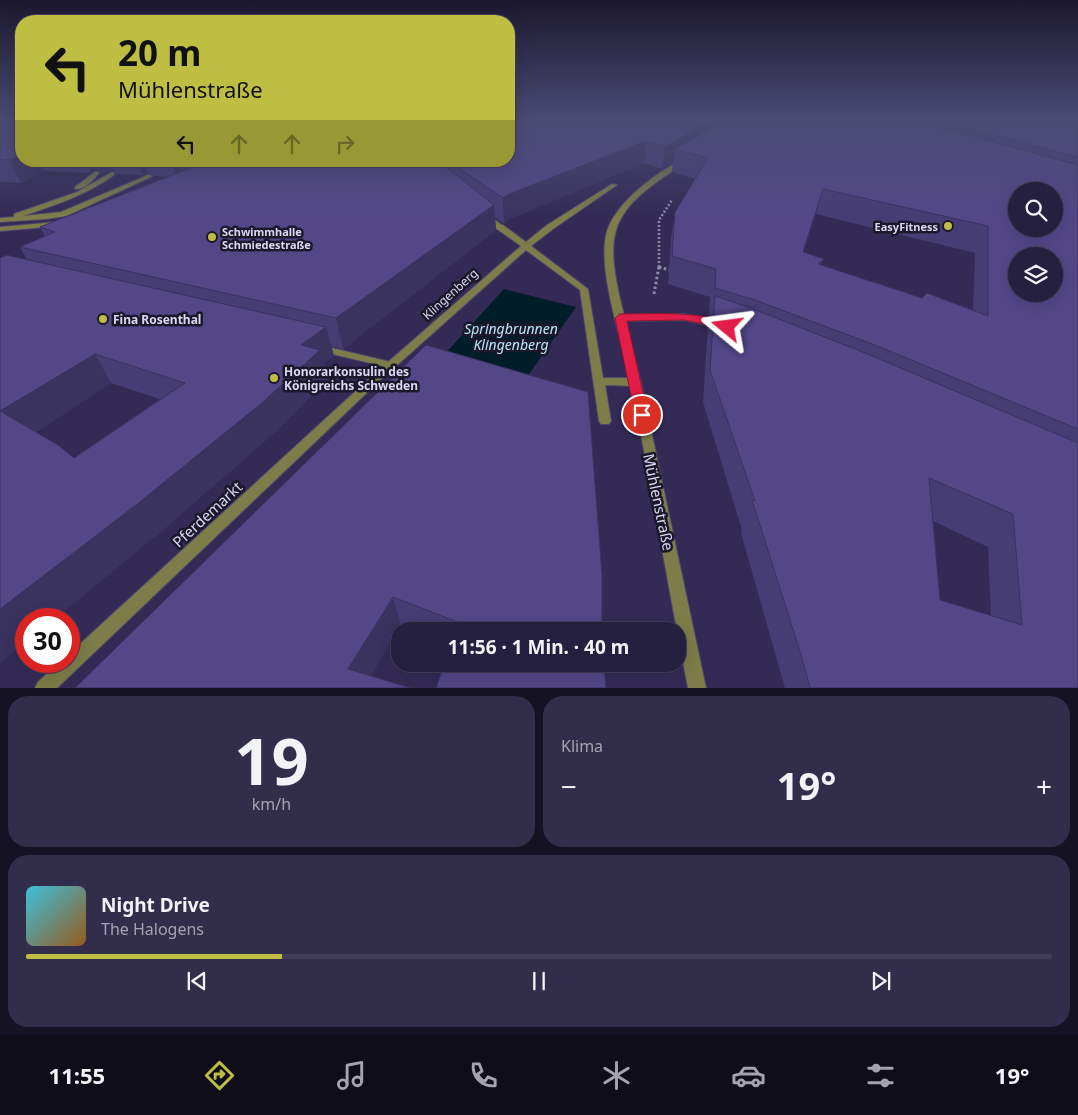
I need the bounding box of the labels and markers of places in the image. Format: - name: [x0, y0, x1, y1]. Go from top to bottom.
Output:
- place label: EasyFitness: [875, 219, 938, 234]
- marker: EasyFitness: [942, 220, 954, 232]
- place label: Schwimmhalle Schmiedestraße: [222, 224, 311, 252]
- marker: Schwimmhalle Schmiedestraße: [206, 231, 218, 243]
- place label: Fina Rosenthal: [113, 311, 201, 328]
- marker: Fina Rosenthal: [97, 313, 109, 325]
- place label: Honorarkonsulin des Königreichs Schweden: [284, 363, 418, 394]
- marker: Honorarkonsulin des Königreichs Schweden: [268, 372, 280, 384]
- pin: [621, 394, 663, 436]

